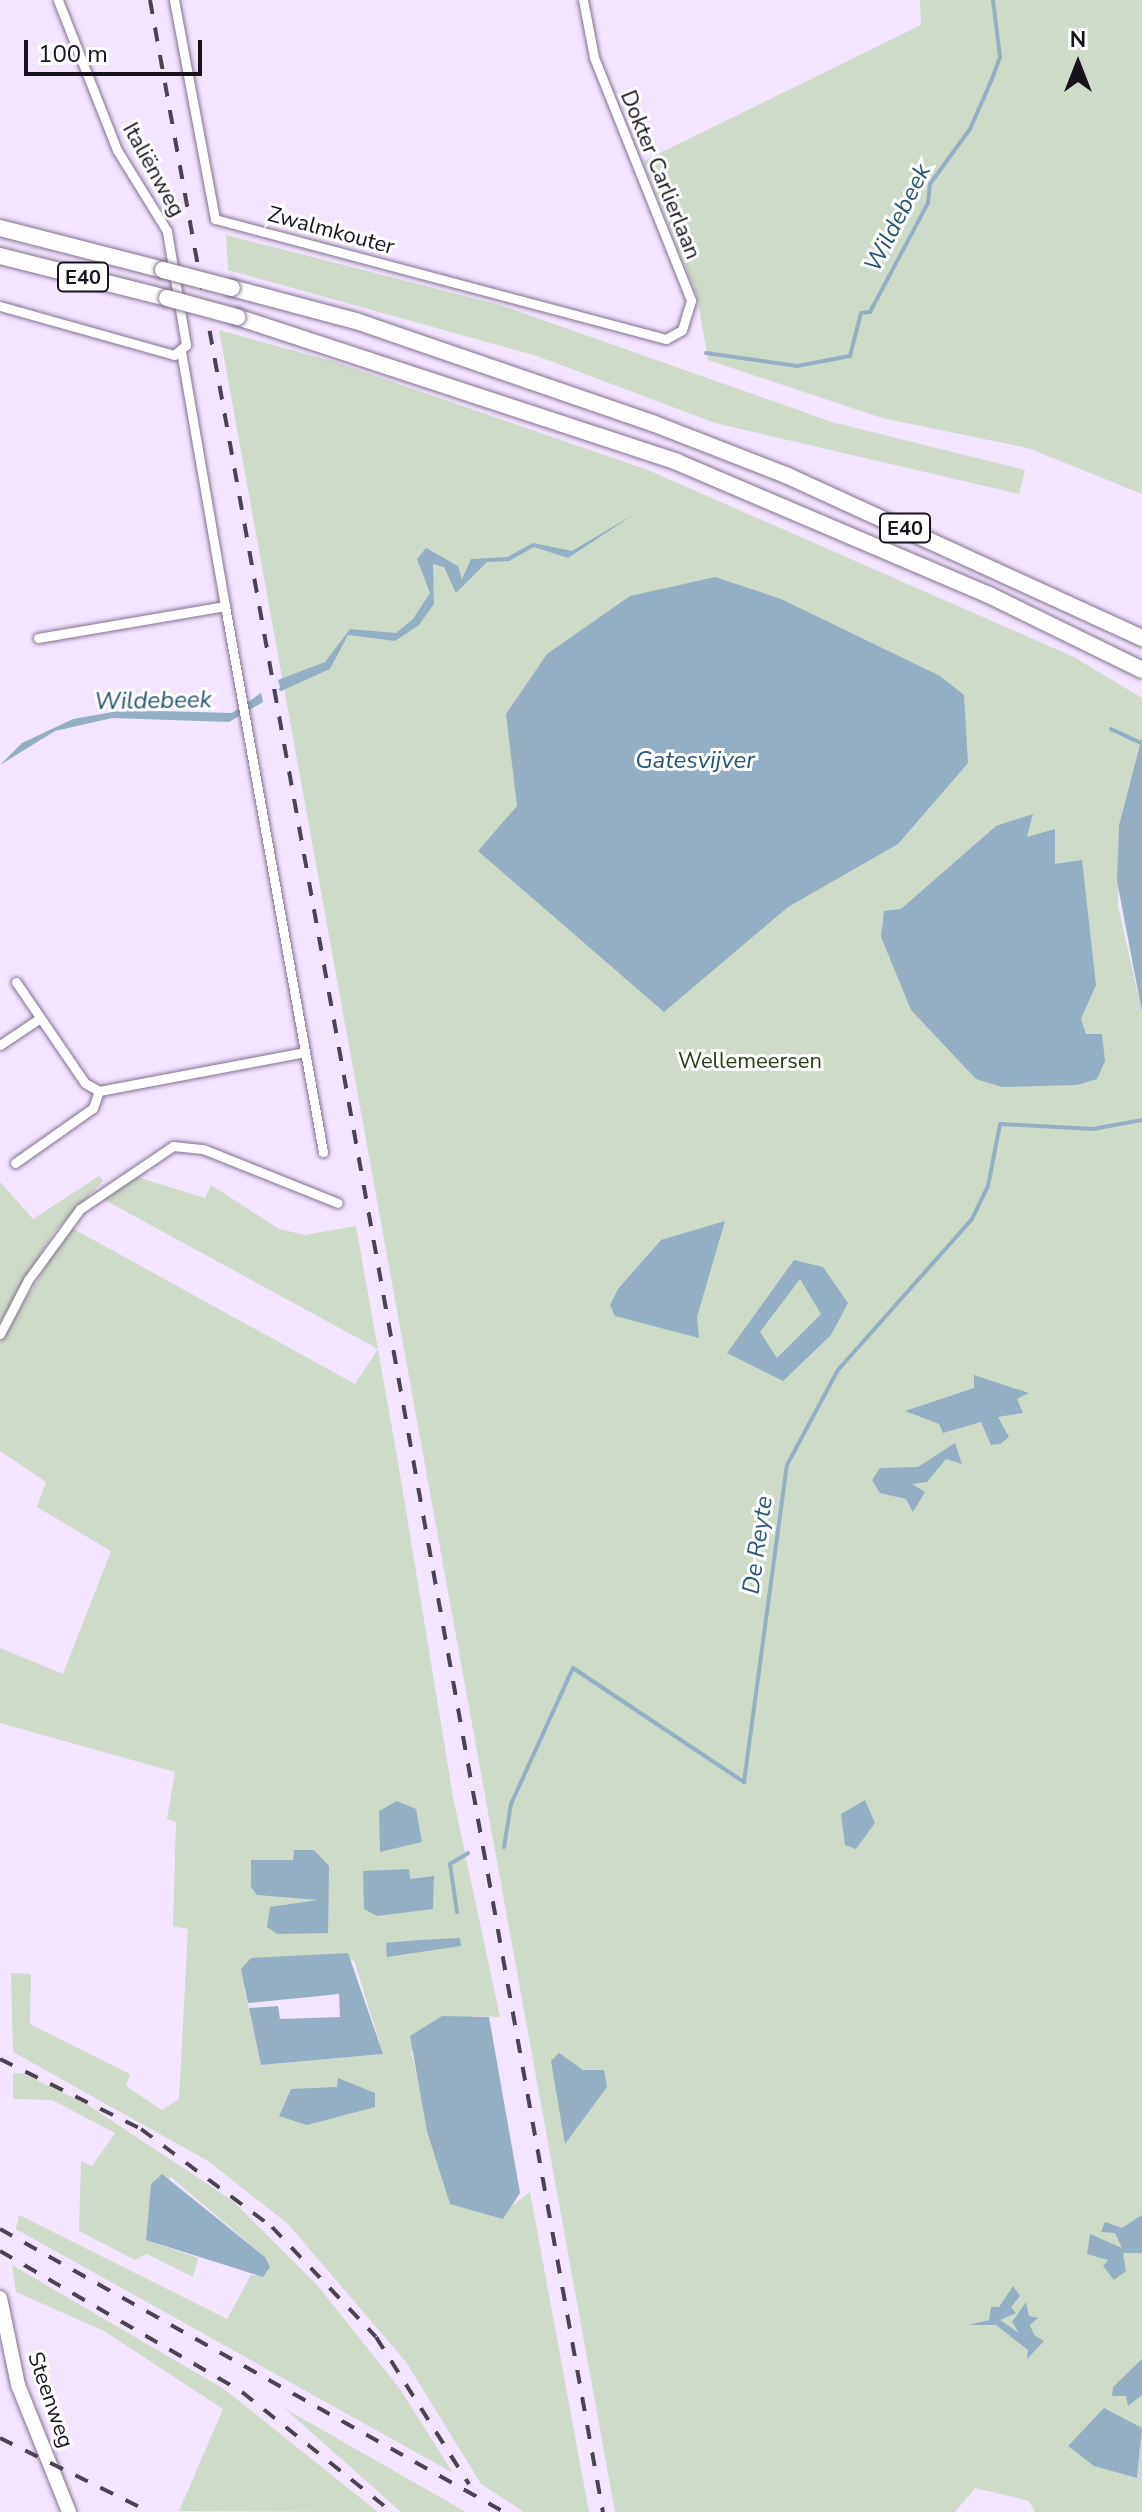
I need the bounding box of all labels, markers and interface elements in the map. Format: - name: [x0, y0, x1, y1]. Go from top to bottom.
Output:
- scale bar: [28, 24, 206, 74]
- north arrow: [1038, 24, 1118, 104]
- text: N: [1070, 25, 1086, 55]
- text: 100 m: [38, 38, 108, 70]
- street label: Dokter Carlierlaan: [614, 87, 706, 263]
- street label: Italiënweg: [116, 118, 190, 222]
- water label: Wildebeek: [859, 159, 937, 277]
- street label: Zwalmkouter: [265, 201, 397, 261]
- road number: E40: [57, 261, 109, 293]
- road number: E40: [879, 512, 931, 544]
- water label: Wildebeek: [94, 686, 212, 716]
- water label: Gatesvijver: [635, 747, 755, 775]
- park label: Wellemeersen: [678, 1049, 822, 1075]
- water label: De Reyte: [737, 1494, 779, 1596]
- street label: Steenweg: [21, 2349, 79, 2451]

